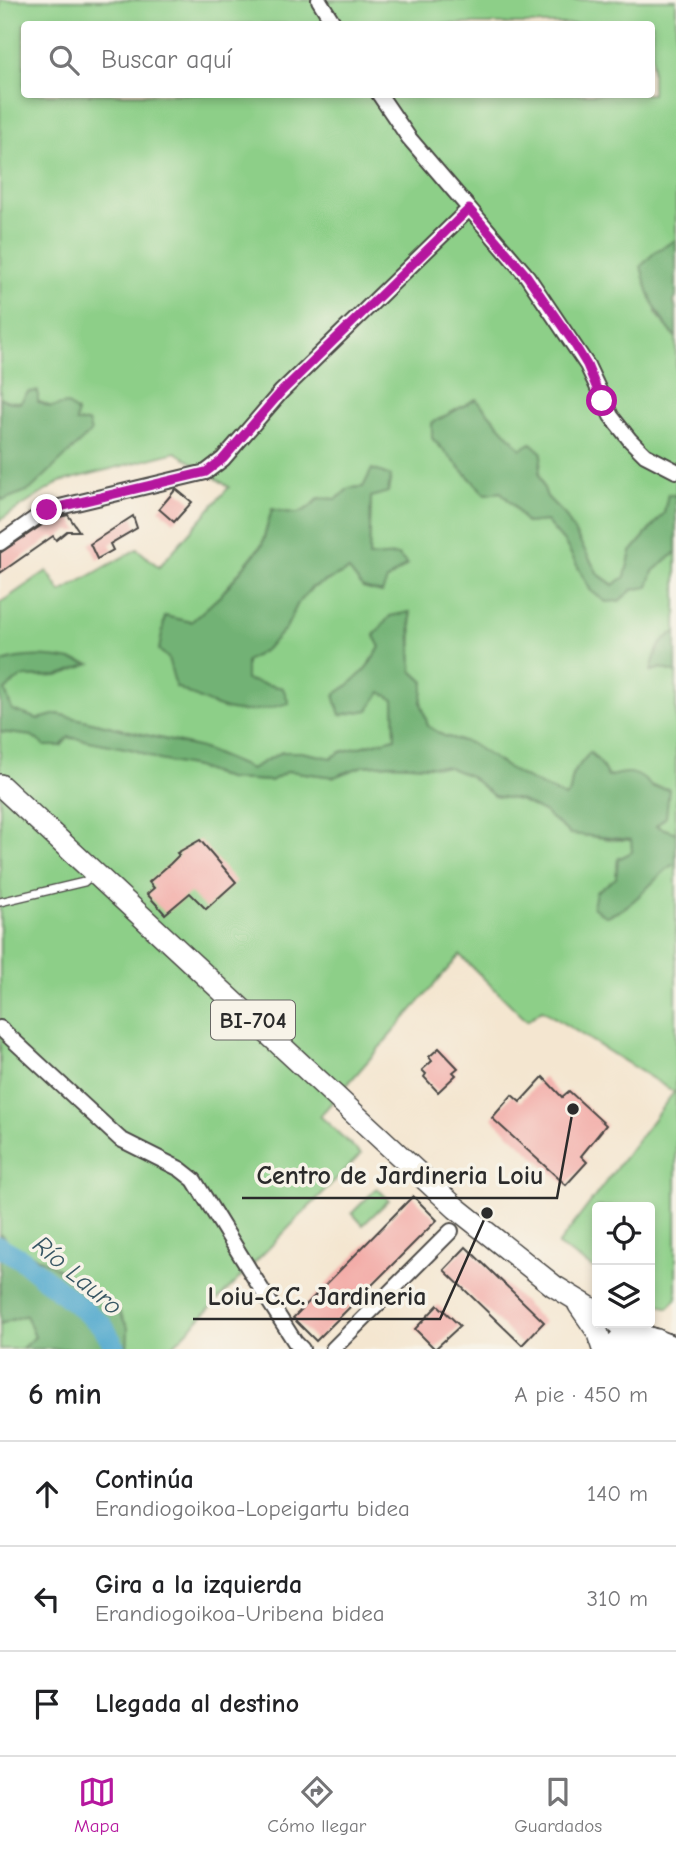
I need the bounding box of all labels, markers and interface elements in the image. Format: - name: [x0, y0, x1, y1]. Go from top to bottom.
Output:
- search box: [21, 21, 655, 98]
- icon: search: [45, 41, 83, 79]
- text: Buscar aquí: [101, 45, 232, 75]
- route start: [586, 385, 617, 416]
- route end: [31, 494, 62, 525]
- road number: BI-704: [211, 1001, 295, 1040]
- callout: Centro de Jardineria Loiu: [242, 1151, 557, 1198]
- text: Centro de Jardineria Loiu: [256, 1161, 544, 1191]
- map controls: [592, 1202, 655, 1328]
- button: locate: [592, 1202, 655, 1265]
- water label: Río Lauro: [27, 1230, 128, 1322]
- button: layers: [592, 1265, 655, 1328]
- callout: Loiu-C.C. Jardineria: [193, 1272, 440, 1319]
- text: Loiu-C.C. Jardineria: [207, 1282, 427, 1312]
- text: 6 min: [28, 1377, 102, 1412]
- text: A pie · 450 m: [514, 1381, 648, 1408]
- text: Continúa: [95, 1465, 194, 1495]
- icon: ahead: [28, 1475, 66, 1513]
- text: 140 m: [587, 1480, 648, 1507]
- text: Erandiogoikoa-Lopeigartu bidea: [95, 1495, 410, 1522]
- text: Gira a la izquierda: [95, 1570, 302, 1600]
- icon: left: [28, 1580, 66, 1618]
- text: 310 m: [587, 1585, 648, 1612]
- text: Erandiogoikoa-Uribena bidea: [95, 1600, 385, 1627]
- icon: arrive: [28, 1685, 66, 1723]
- text: Llegada al destino: [95, 1689, 299, 1719]
- tab: Mapa: [74, 1773, 120, 1837]
- tab: Cómo llegar: [267, 1773, 366, 1837]
- tab: Guardados: [514, 1773, 602, 1837]

